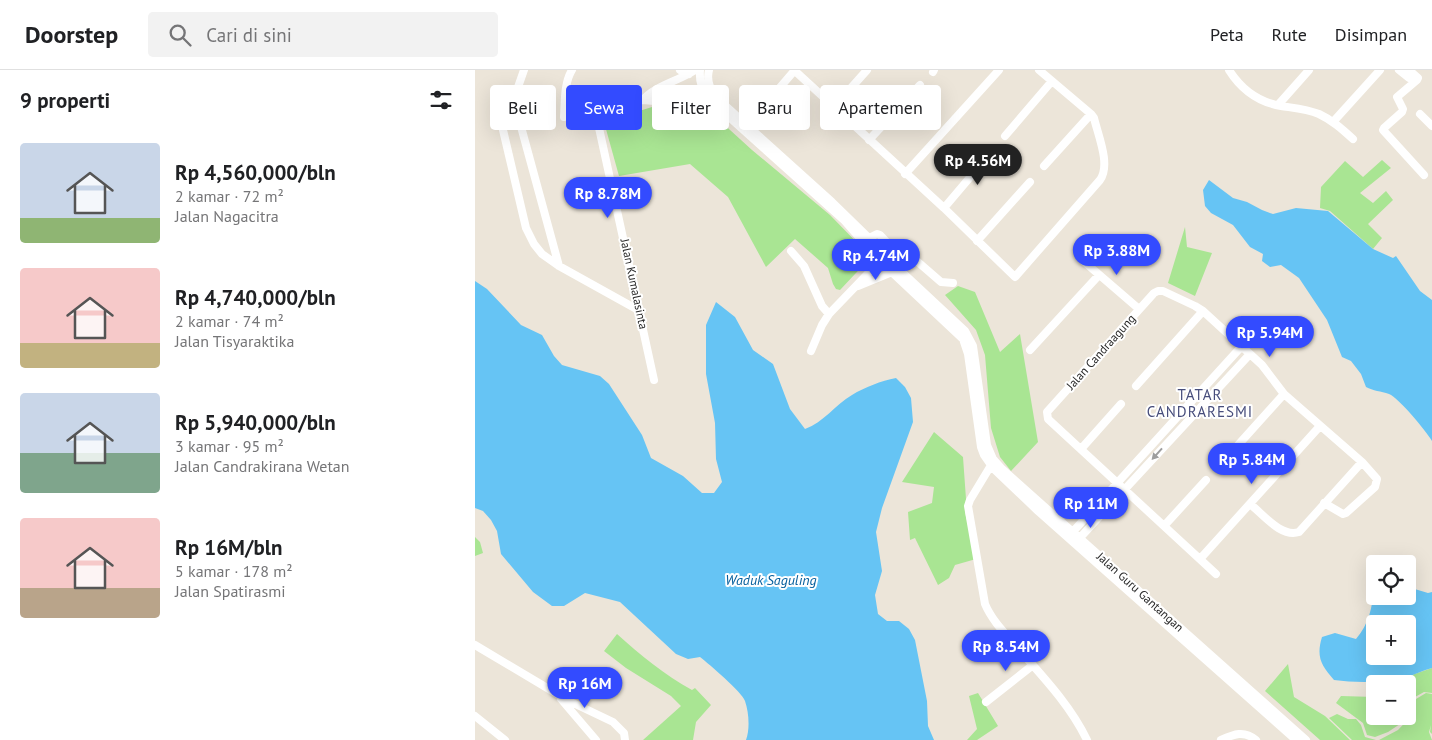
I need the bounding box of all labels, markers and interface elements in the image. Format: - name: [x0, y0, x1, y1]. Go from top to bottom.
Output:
- search box: [148, 12, 498, 57]
- text: Doorstep: [25, 19, 118, 50]
- icon: search: [166, 21, 194, 49]
- text: Cari di sini: [206, 23, 292, 47]
- text: Peta: [1210, 23, 1244, 46]
- text: Rute: [1272, 23, 1307, 46]
- text: Disimpan: [1335, 23, 1407, 46]
- chip: Beli: [490, 85, 556, 130]
- chip: Sewa: [566, 85, 642, 130]
- chip: Filter: [652, 85, 729, 130]
- chip: Baru: [739, 85, 810, 130]
- chip: Apartemen: [820, 85, 941, 130]
- icon: filters: [427, 86, 455, 114]
- text: 9 properti: [20, 87, 110, 114]
- pin: Rp 4.56M: [926, 144, 1030, 186]
- text: Rp 4.56M: [945, 150, 1011, 170]
- text: Rp 4,560,000/bln: [175, 159, 336, 186]
- icon: home: [60, 163, 120, 223]
- pin: Rp 8.78M: [556, 176, 660, 219]
- text: Rp 8.78M: [575, 183, 641, 203]
- text: 2 kamar · 72 m²: [175, 186, 284, 206]
- text: Jalan Nagacitra: [175, 206, 279, 226]
- pin: Rp 3.88M: [1065, 234, 1169, 276]
- street label: Jalan Kumalasinta: [617, 236, 651, 331]
- pin: Rp 4.74M: [824, 238, 928, 281]
- text: Rp 3.88M: [1084, 240, 1150, 260]
- text: Rp 4.74M: [843, 245, 909, 265]
- text: Rp 4,740,000/bln: [175, 284, 336, 311]
- icon: home: [60, 288, 120, 348]
- text: 2 kamar · 74 m²: [175, 311, 284, 331]
- street label: Jalan Candraagung: [1062, 311, 1138, 393]
- pin: Rp 5.94M: [1218, 316, 1322, 358]
- text: Rp 5.94M: [1237, 322, 1303, 342]
- text: Jalan Tisyaraktika: [175, 331, 294, 351]
- district label: TATAR CANDRARESMI: [1147, 385, 1253, 421]
- text: Rp 5,940,000/bln: [175, 409, 336, 436]
- icon: home: [60, 413, 120, 473]
- text: 3 kamar · 95 m²: [175, 436, 284, 456]
- pin: Rp 5.84M: [1200, 442, 1304, 485]
- one-way arrow: [1151, 448, 1163, 460]
- text: Rp 5.84M: [1219, 449, 1285, 469]
- text: Jalan Candrakirana Wetan: [175, 456, 350, 476]
- pin: Rp 11M: [1050, 486, 1132, 529]
- text: Rp 11M: [1064, 493, 1118, 513]
- text: Rp 16M/bln: [175, 534, 282, 561]
- icon: home: [60, 538, 120, 598]
- street label: Jalan Guru Gantangan: [1093, 548, 1187, 635]
- map controls: [1366, 555, 1416, 725]
- button: locate: [1366, 555, 1416, 605]
- text: 5 kamar · 178 m²: [175, 561, 293, 581]
- water label: Waduk Saguling: [725, 571, 817, 589]
- text: Jalan Spatirasmi: [175, 581, 285, 601]
- button: +: [1366, 615, 1416, 665]
- pin: Rp 8.54M: [954, 630, 1058, 672]
- text: Rp 8.54M: [973, 636, 1039, 656]
- pin: Rp 16M: [544, 666, 626, 709]
- text: Rp 16M: [558, 673, 612, 693]
- button: −: [1366, 675, 1416, 725]

